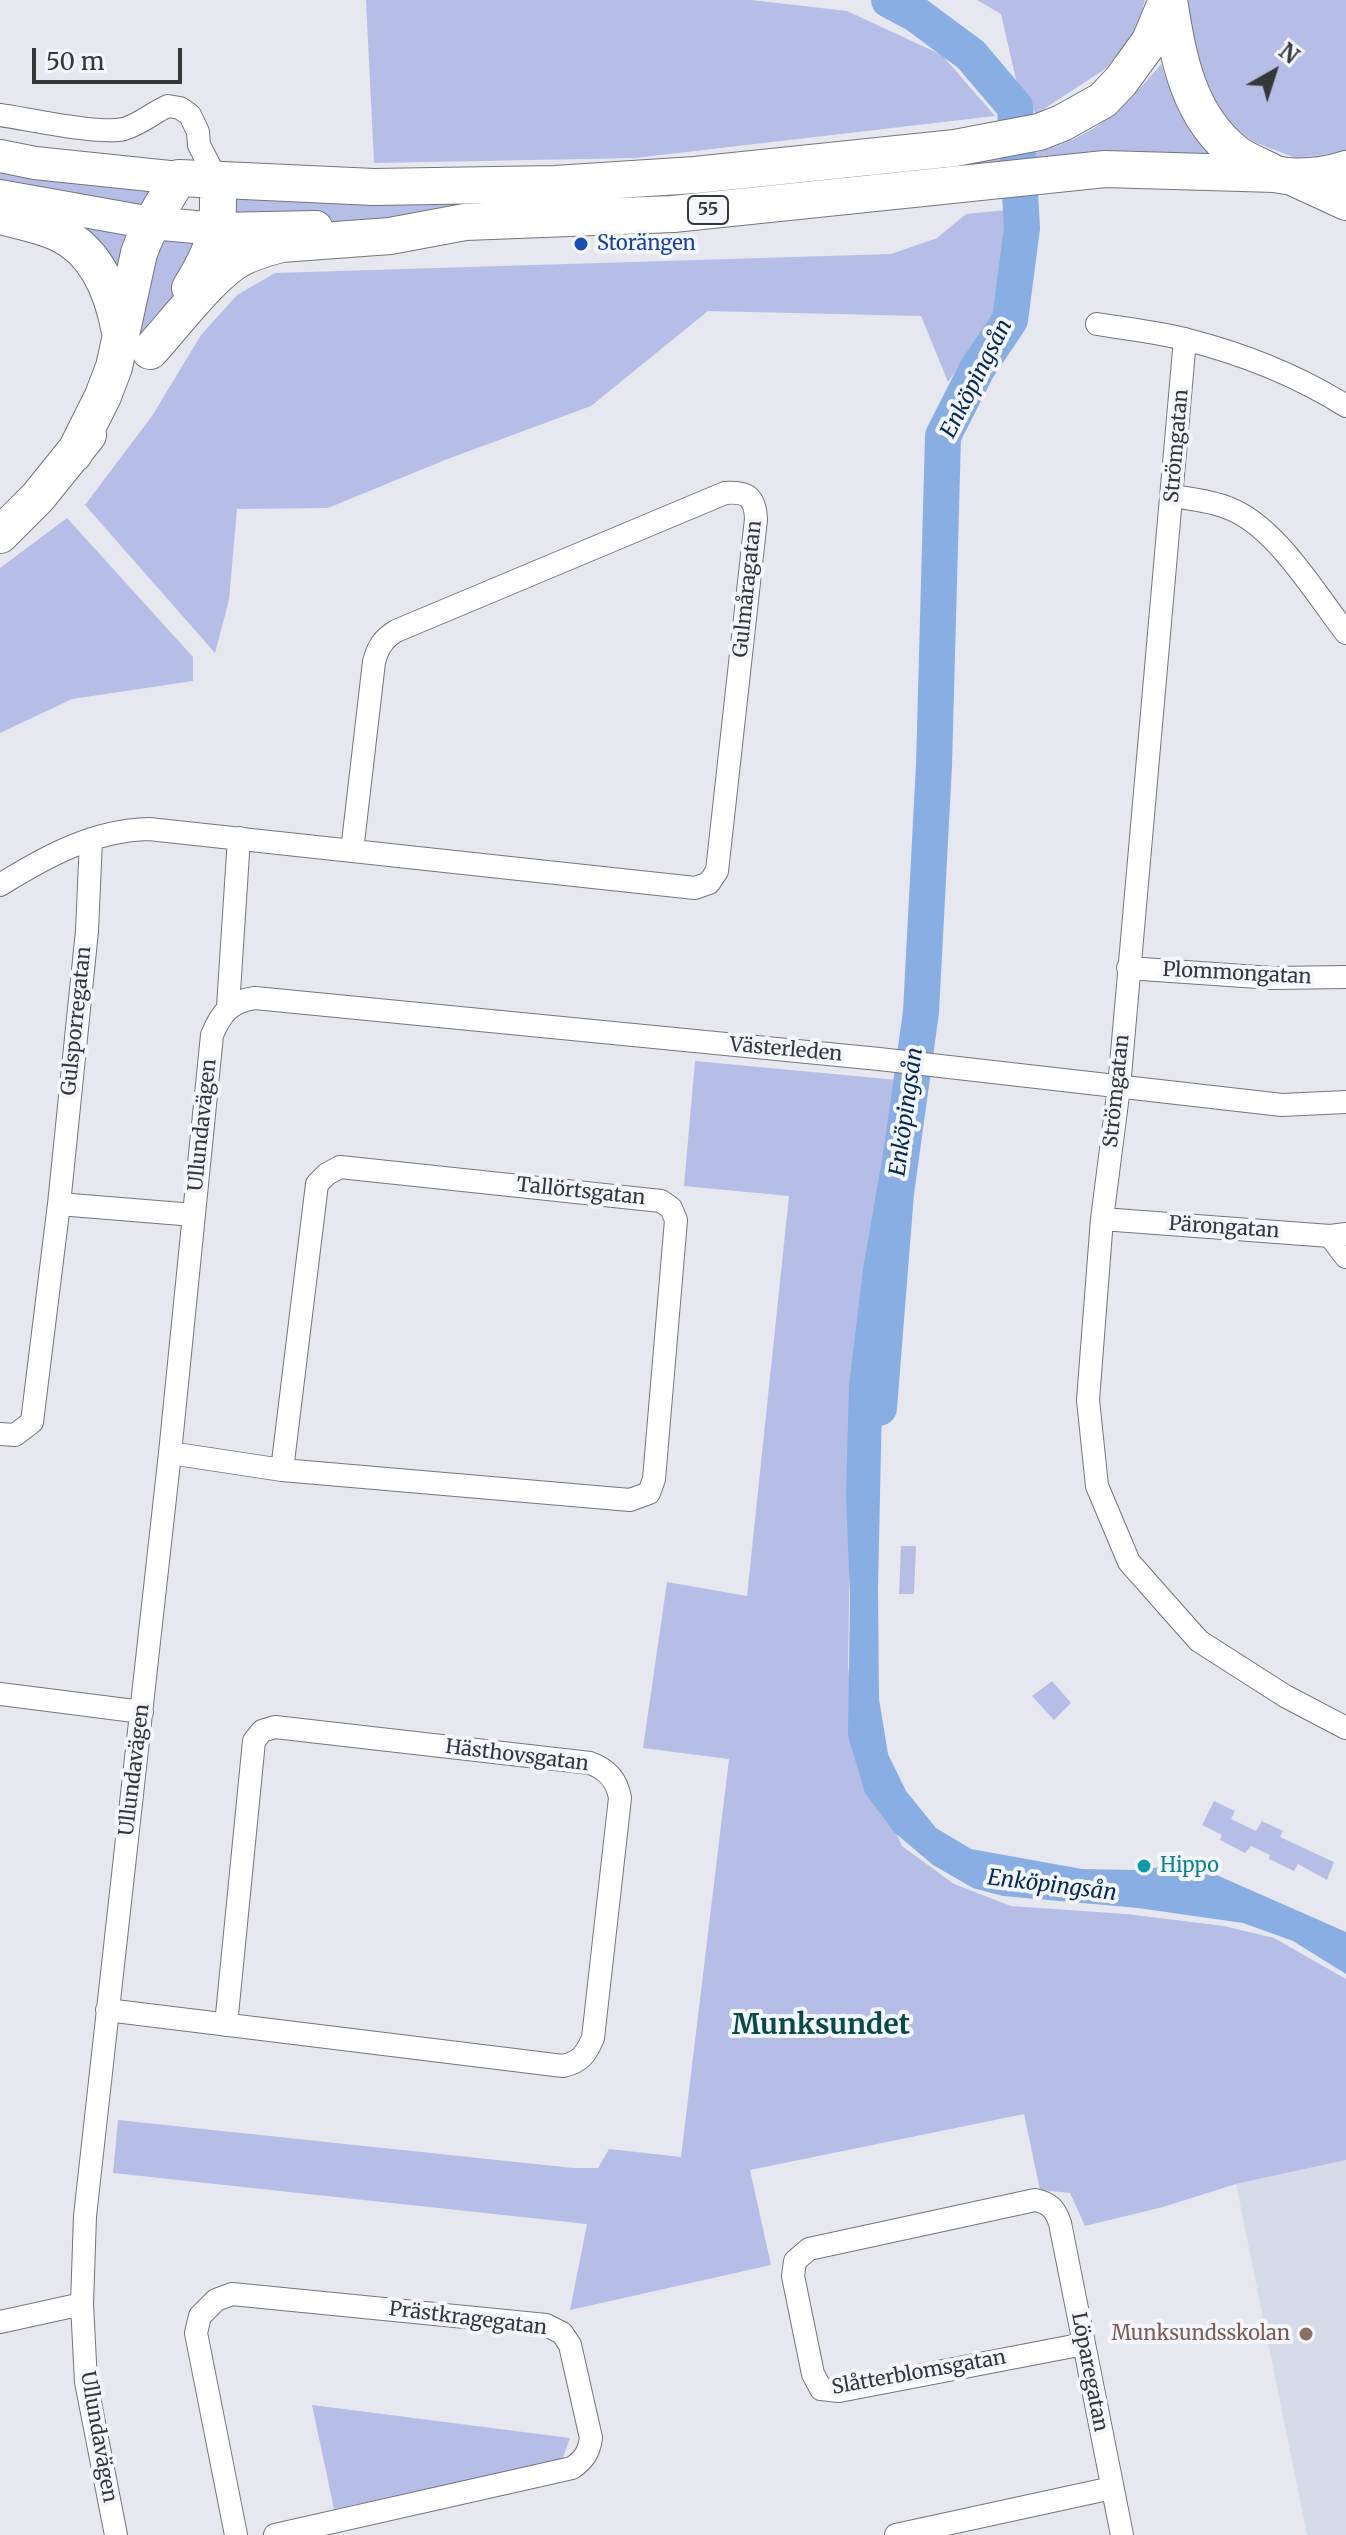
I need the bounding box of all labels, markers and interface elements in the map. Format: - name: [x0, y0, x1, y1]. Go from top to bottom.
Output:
- scale bar: [36, 32, 186, 82]
- north arrow: [1234, 32, 1314, 112]
- text: N: [1274, 37, 1305, 70]
- text: 50 m: [46, 46, 105, 77]
- road number: 55: [688, 196, 728, 224]
- place label: Storängen: [597, 232, 696, 256]
- marker: Storängen: [572, 235, 590, 253]
- water label: Enköpingsån: [936, 315, 1018, 443]
- street label: Strömgatan: [1160, 388, 1194, 504]
- street label: Gulmåragatan: [729, 519, 767, 659]
- street label: Gulsporregatan: [57, 945, 97, 1097]
- street label: Plommongatan: [1162, 958, 1312, 990]
- street label: Västerleden: [729, 1033, 843, 1067]
- street label: Strömgatan: [1099, 1033, 1135, 1149]
- water label: Enköpingsån: [885, 1046, 929, 1178]
- street label: Ullundavägen: [184, 1058, 222, 1192]
- street label: Tallörtsgatan: [515, 1173, 647, 1211]
- street label: Pärongatan: [1168, 1212, 1280, 1244]
- street label: Ullundavägen: [115, 1703, 155, 1837]
- street label: Hästhovsgatan: [444, 1735, 590, 1777]
- place label: Hippo: [1160, 1854, 1219, 1878]
- marker: Hippo: [1135, 1857, 1153, 1875]
- water label: Enköpingsån: [986, 1865, 1118, 1907]
- district label: Munksundet: [732, 2009, 910, 2043]
- street label: Prästkragegatan: [388, 2297, 548, 2341]
- street label: Löparegatan: [1066, 2310, 1112, 2434]
- place label: Munksundsskolan: [1112, 2322, 1290, 2346]
- marker: Munksundsskolan: [1297, 2325, 1315, 2343]
- street label: Slåtterblomsgatan: [830, 2346, 1008, 2400]
- street label: Ullundavägen: [75, 2370, 121, 2504]

